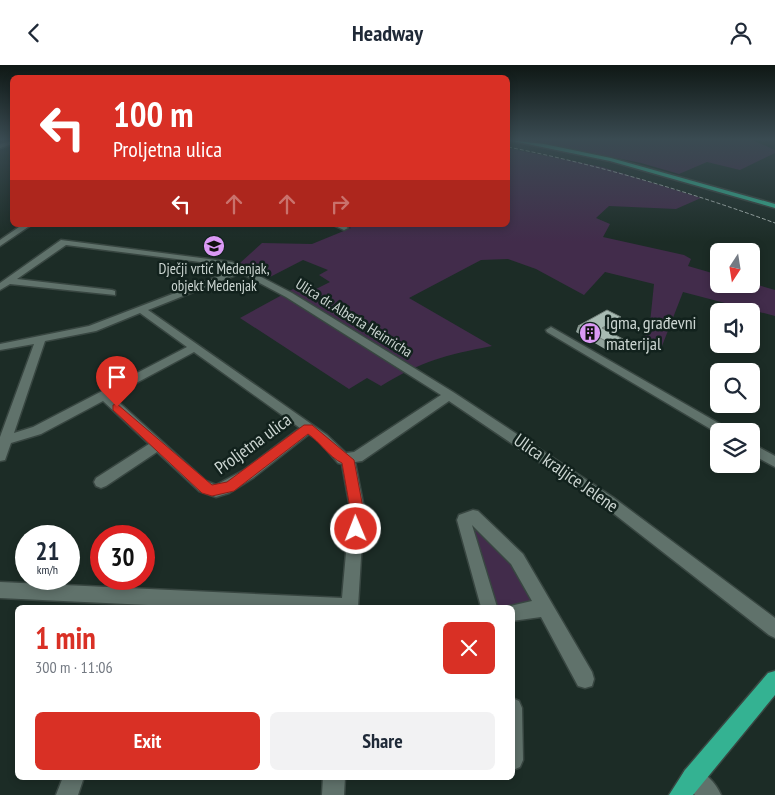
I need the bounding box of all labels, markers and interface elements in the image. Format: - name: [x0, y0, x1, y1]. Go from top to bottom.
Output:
- icon: back: [20, 19, 48, 47]
- text: Headway: [352, 19, 423, 47]
- icon: person: [727, 19, 755, 47]
- text: 100 m: [113, 91, 194, 137]
- icon: left: [30, 95, 95, 160]
- text: Proljetna ulica: [113, 135, 222, 163]
- icon: left: [167, 190, 195, 218]
- icon: ahead: [220, 190, 248, 218]
- icon: ahead: [273, 190, 301, 218]
- icon: right: [326, 190, 354, 218]
- school or university icon: Dječji vrtić Medenjak, objekt Medenjak: [202, 234, 226, 258]
- north arrow: [710, 243, 760, 293]
- map controls: [710, 243, 760, 473]
- place label: Dječji vrtić Medenjak, objekt Medenjak: [159, 259, 270, 295]
- street label: Ulica dr. Alberta Heinricha: [292, 274, 416, 361]
- button: sound: [710, 303, 760, 353]
- place label: Igma, građevni materijal: [606, 311, 697, 355]
- building icon: Igma, građevni materijal: [578, 321, 602, 345]
- pin: [96, 356, 138, 407]
- icon: arrive: [103, 363, 131, 391]
- button: search: [710, 363, 760, 413]
- street label: Proljetna ulica: [210, 408, 296, 479]
- button: layers: [710, 423, 760, 473]
- street label: Ulica kraljice Jelene: [510, 428, 623, 517]
- position arrow: [329, 502, 381, 554]
- speed limit sign: 30: [90, 525, 155, 590]
- text: 21: [36, 535, 59, 567]
- text: km/h: [37, 562, 58, 577]
- text: 1 min: [35, 618, 96, 657]
- button: close: [443, 622, 495, 674]
- text: 300 m · 11:06: [35, 657, 113, 677]
- button: Exit: [35, 712, 260, 770]
- button: Share: [270, 712, 495, 770]

